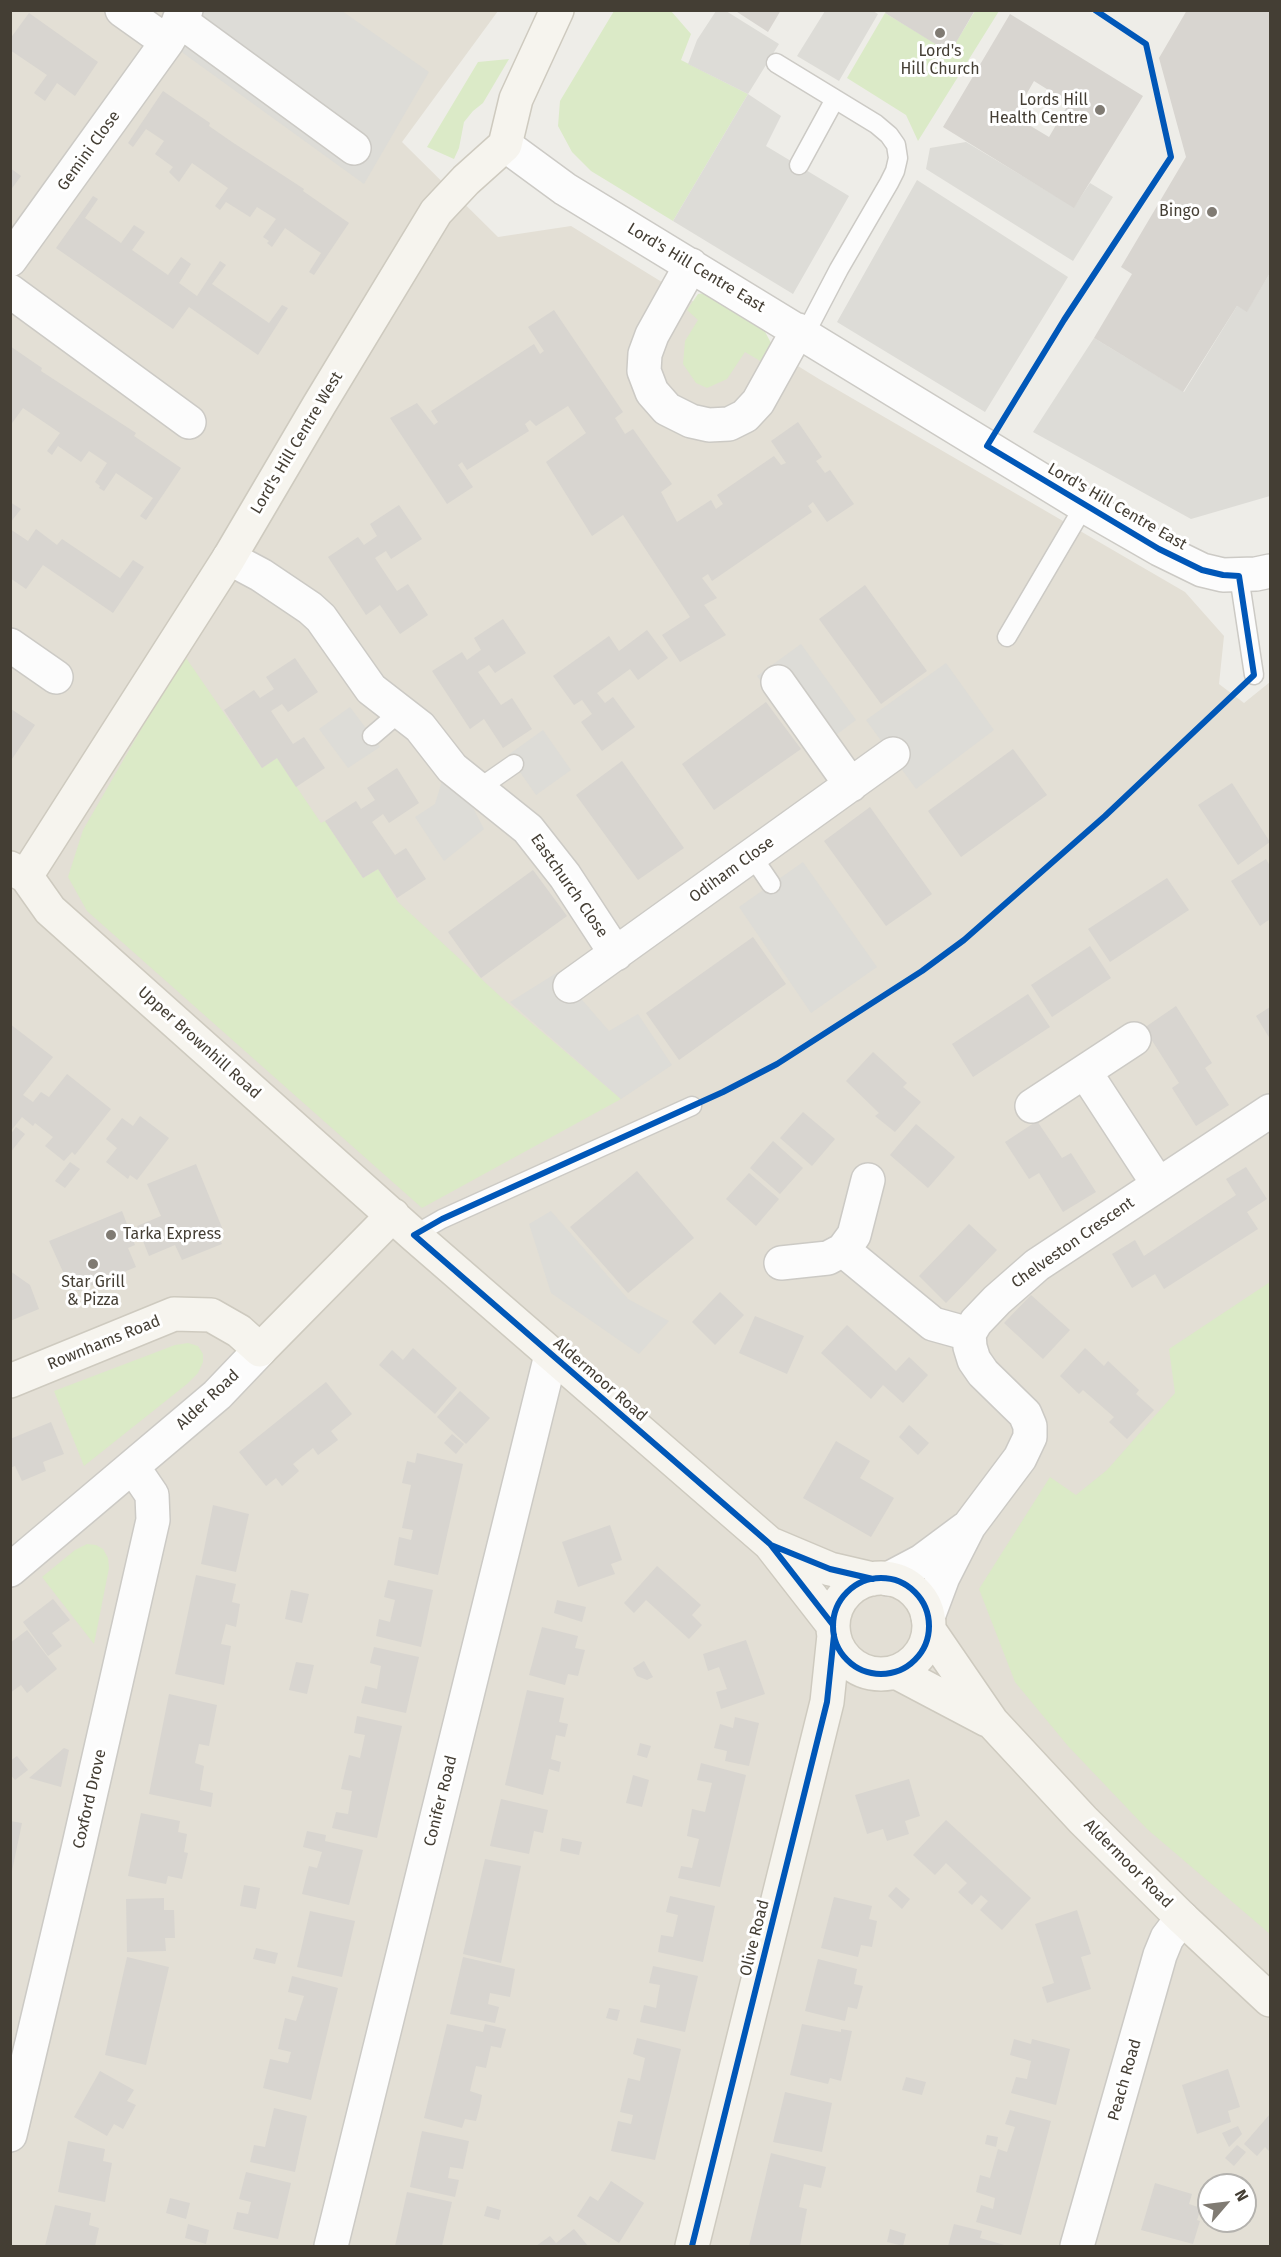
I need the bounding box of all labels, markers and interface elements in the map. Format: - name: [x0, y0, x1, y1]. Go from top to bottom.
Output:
- marker: Lord's Hill Church: [933, 26, 947, 40]
- place label: Lord's Hill Church: [900, 42, 980, 80]
- place label: Lords Hill Health Centre: [989, 91, 1088, 129]
- marker: Lords Hill Health Centre: [1093, 103, 1107, 117]
- street label: Gemini Close: [54, 107, 124, 195]
- place label: Bingo: [1159, 202, 1200, 222]
- marker: Bingo: [1205, 205, 1219, 219]
- street label: Lord's Hill Centre East: [624, 219, 768, 317]
- street label: Lord's Hill Centre West: [247, 368, 347, 518]
- street label: Lord's Hill Centre East: [1044, 459, 1190, 555]
- street label: Eastchurch Close: [526, 830, 612, 942]
- street label: Odiham Close: [686, 833, 778, 907]
- street label: Upper Brownhill Road: [134, 983, 264, 1103]
- street label: Chelveston Crescent: [1008, 1193, 1138, 1293]
- place label: Tarka Express: [123, 1225, 221, 1245]
- marker: Tarka Express: [104, 1228, 118, 1242]
- marker: Star Grill & Pizza: [86, 1257, 100, 1271]
- place label: Star Grill & Pizza: [61, 1273, 125, 1311]
- street label: Rownhams Road: [45, 1312, 163, 1374]
- street label: Aldermoor Road: [549, 1334, 651, 1426]
- street label: Alder Road: [172, 1366, 244, 1434]
- street label: Coxford Drove: [69, 1747, 111, 1851]
- street label: Conifer Road: [420, 1754, 462, 1848]
- street label: Aldermoor Road: [1080, 1816, 1176, 1912]
- street label: Olive Road: [736, 1898, 774, 1978]
- street label: Peach Road: [1104, 2037, 1146, 2123]
- north arrow: [1197, 2173, 1257, 2233]
- text: N: [1231, 2186, 1252, 2204]

